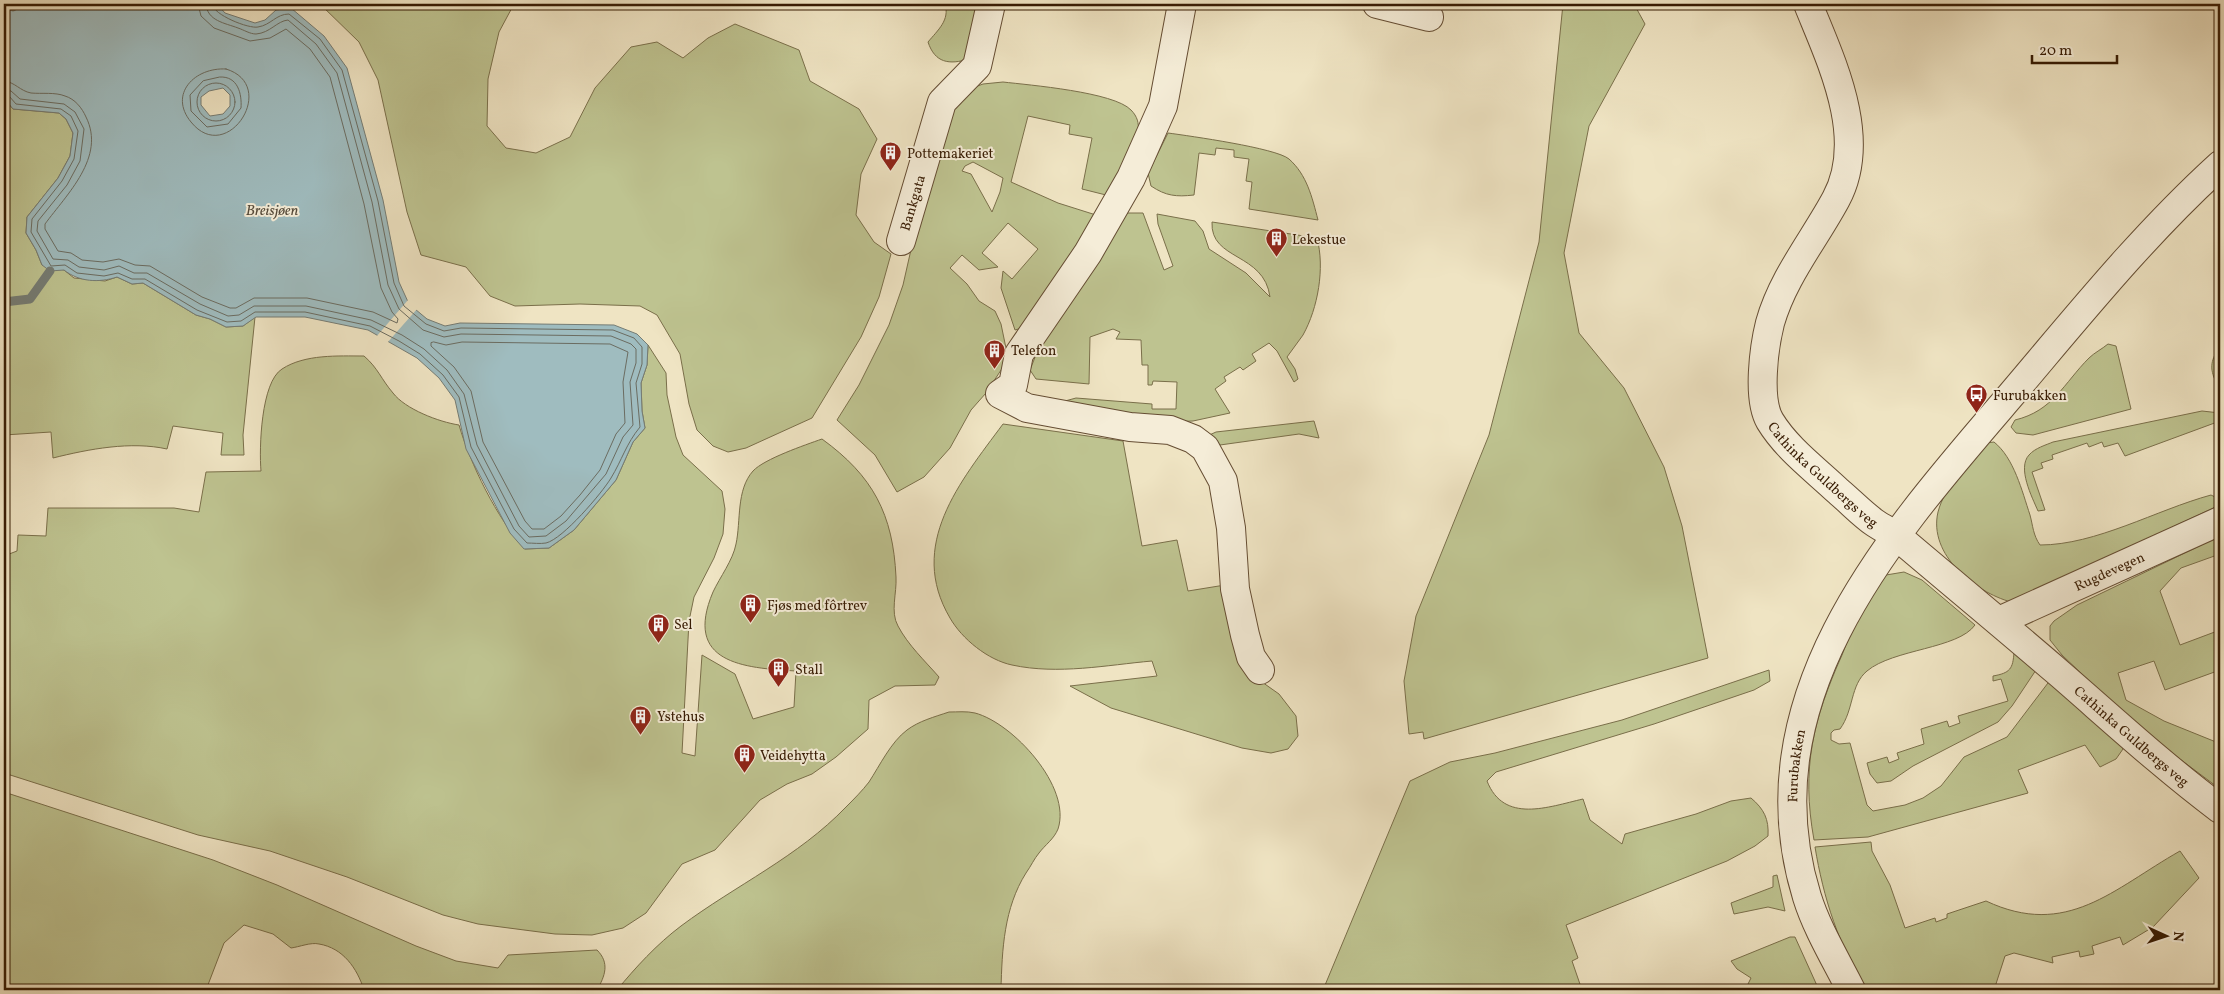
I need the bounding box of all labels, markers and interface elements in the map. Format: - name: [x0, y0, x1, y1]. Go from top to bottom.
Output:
- scale bar: [2032, 32, 2116, 64]
- text: 20 m: [2039, 41, 2072, 62]
- building icon: Pottemakeriet: [879, 141, 903, 172]
- place label: Pottemakeriet: [907, 145, 994, 164]
- street label: Bankgata: [897, 173, 931, 233]
- water label: Breisjøen: [246, 201, 298, 222]
- building icon: Lekestue: [1264, 227, 1288, 258]
- place label: Lekestue: [1292, 231, 1346, 250]
- building icon: Telefon: [983, 338, 1007, 369]
- place label: Telefon: [1011, 342, 1056, 361]
- bus stop icon: Furubakken: [1965, 383, 1989, 414]
- place label: Furubakken: [1993, 387, 2067, 406]
- street label: Cathinka Guldbergs veg: [1762, 419, 1881, 533]
- street label: Rugdevegen: [2072, 548, 2148, 597]
- building icon: Fjøs med fôrtrev: [739, 593, 763, 624]
- place label: Fjøs med fôrtrev: [767, 597, 868, 616]
- building icon: Sel: [646, 612, 670, 643]
- place label: Sel: [674, 616, 693, 635]
- building icon: Stall: [767, 657, 791, 688]
- place label: Stall: [795, 661, 823, 680]
- street label: Cathinka Guldbergs veg: [2069, 682, 2192, 792]
- building icon: Ystehus: [629, 704, 653, 735]
- place label: Ystehus: [657, 708, 704, 727]
- street label: Furubakken: [1784, 728, 1811, 802]
- building icon: Veidehytta: [732, 743, 756, 774]
- place label: Veidehytta: [760, 747, 826, 766]
- north arrow: [2142, 912, 2192, 962]
- text: N: [2168, 931, 2187, 942]

